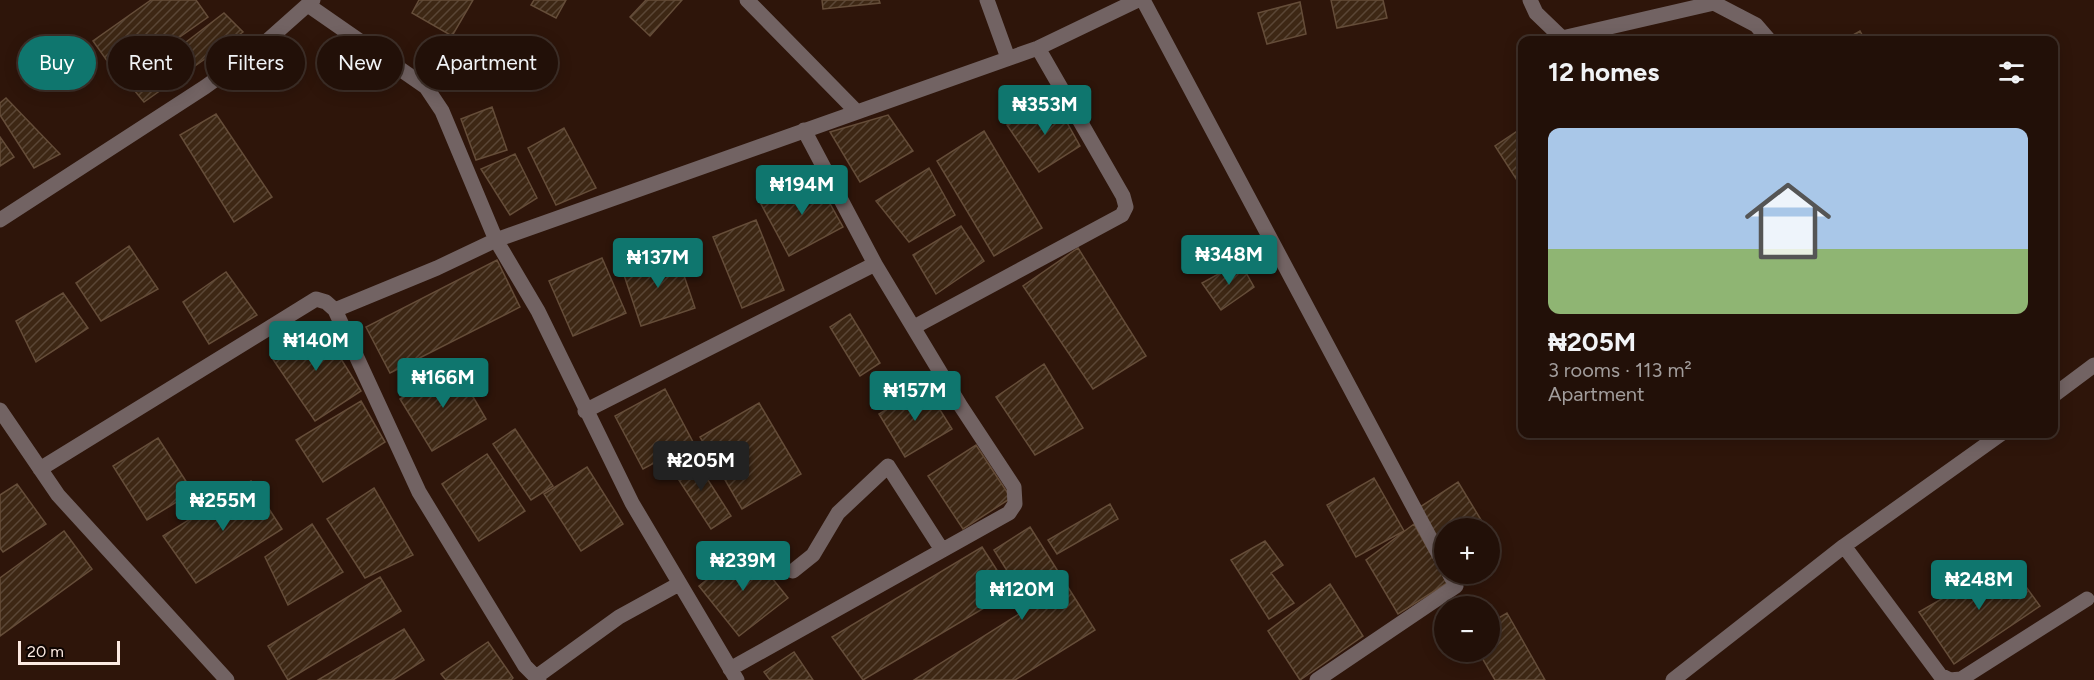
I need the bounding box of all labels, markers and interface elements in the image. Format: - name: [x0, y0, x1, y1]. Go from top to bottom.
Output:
- chip: Buy: [18, 36, 96, 90]
- chip: Rent: [108, 36, 194, 90]
- chip: Filters: [206, 36, 305, 90]
- chip: New: [317, 36, 403, 90]
- chip: Apartment: [415, 36, 558, 90]
- text: 12 homes: [1548, 56, 1659, 88]
- icon: filters: [1995, 56, 2028, 89]
- pin: ₦353M: [1003, 85, 1087, 136]
- text: ₦353M: [1012, 92, 1078, 116]
- pin: ₦194M: [760, 165, 844, 216]
- icon: home: [1734, 167, 1842, 275]
- text: ₦194M: [770, 172, 834, 196]
- pin: ₦348M: [1187, 235, 1271, 286]
- pin: ₦137M: [616, 238, 700, 289]
- text: ₦348M: [1195, 242, 1263, 266]
- text: ₦137M: [627, 245, 689, 269]
- pin: ₦140M: [274, 321, 358, 372]
- text: ₦205M: [1548, 326, 1636, 358]
- text: ₦140M: [283, 328, 349, 352]
- pin: ₦166M: [401, 358, 485, 409]
- text: 3 rooms · 113 m²: [1548, 358, 1692, 382]
- text: ₦166M: [411, 365, 475, 389]
- pin: ₦157M: [873, 371, 957, 422]
- text: ₦157M: [884, 378, 946, 402]
- text: Apartment: [1548, 382, 1645, 406]
- pin: ₦205M: [659, 441, 743, 492]
- text: ₦205M: [667, 448, 735, 472]
- pin: ₦255M: [181, 481, 265, 532]
- text: ₦255M: [190, 488, 256, 512]
- map controls: [1434, 518, 1500, 662]
- button: +: [1434, 518, 1500, 584]
- pin: ₦239M: [701, 541, 785, 592]
- text: ₦239M: [710, 548, 776, 572]
- pin: ₦248M: [1937, 560, 2021, 611]
- text: ₦248M: [1945, 567, 2013, 591]
- pin: ₦120M: [980, 570, 1064, 621]
- text: ₦120M: [990, 577, 1054, 601]
- button: −: [1434, 596, 1500, 662]
- scale bar: [18, 638, 120, 666]
- text: 20 m: [27, 642, 64, 661]

